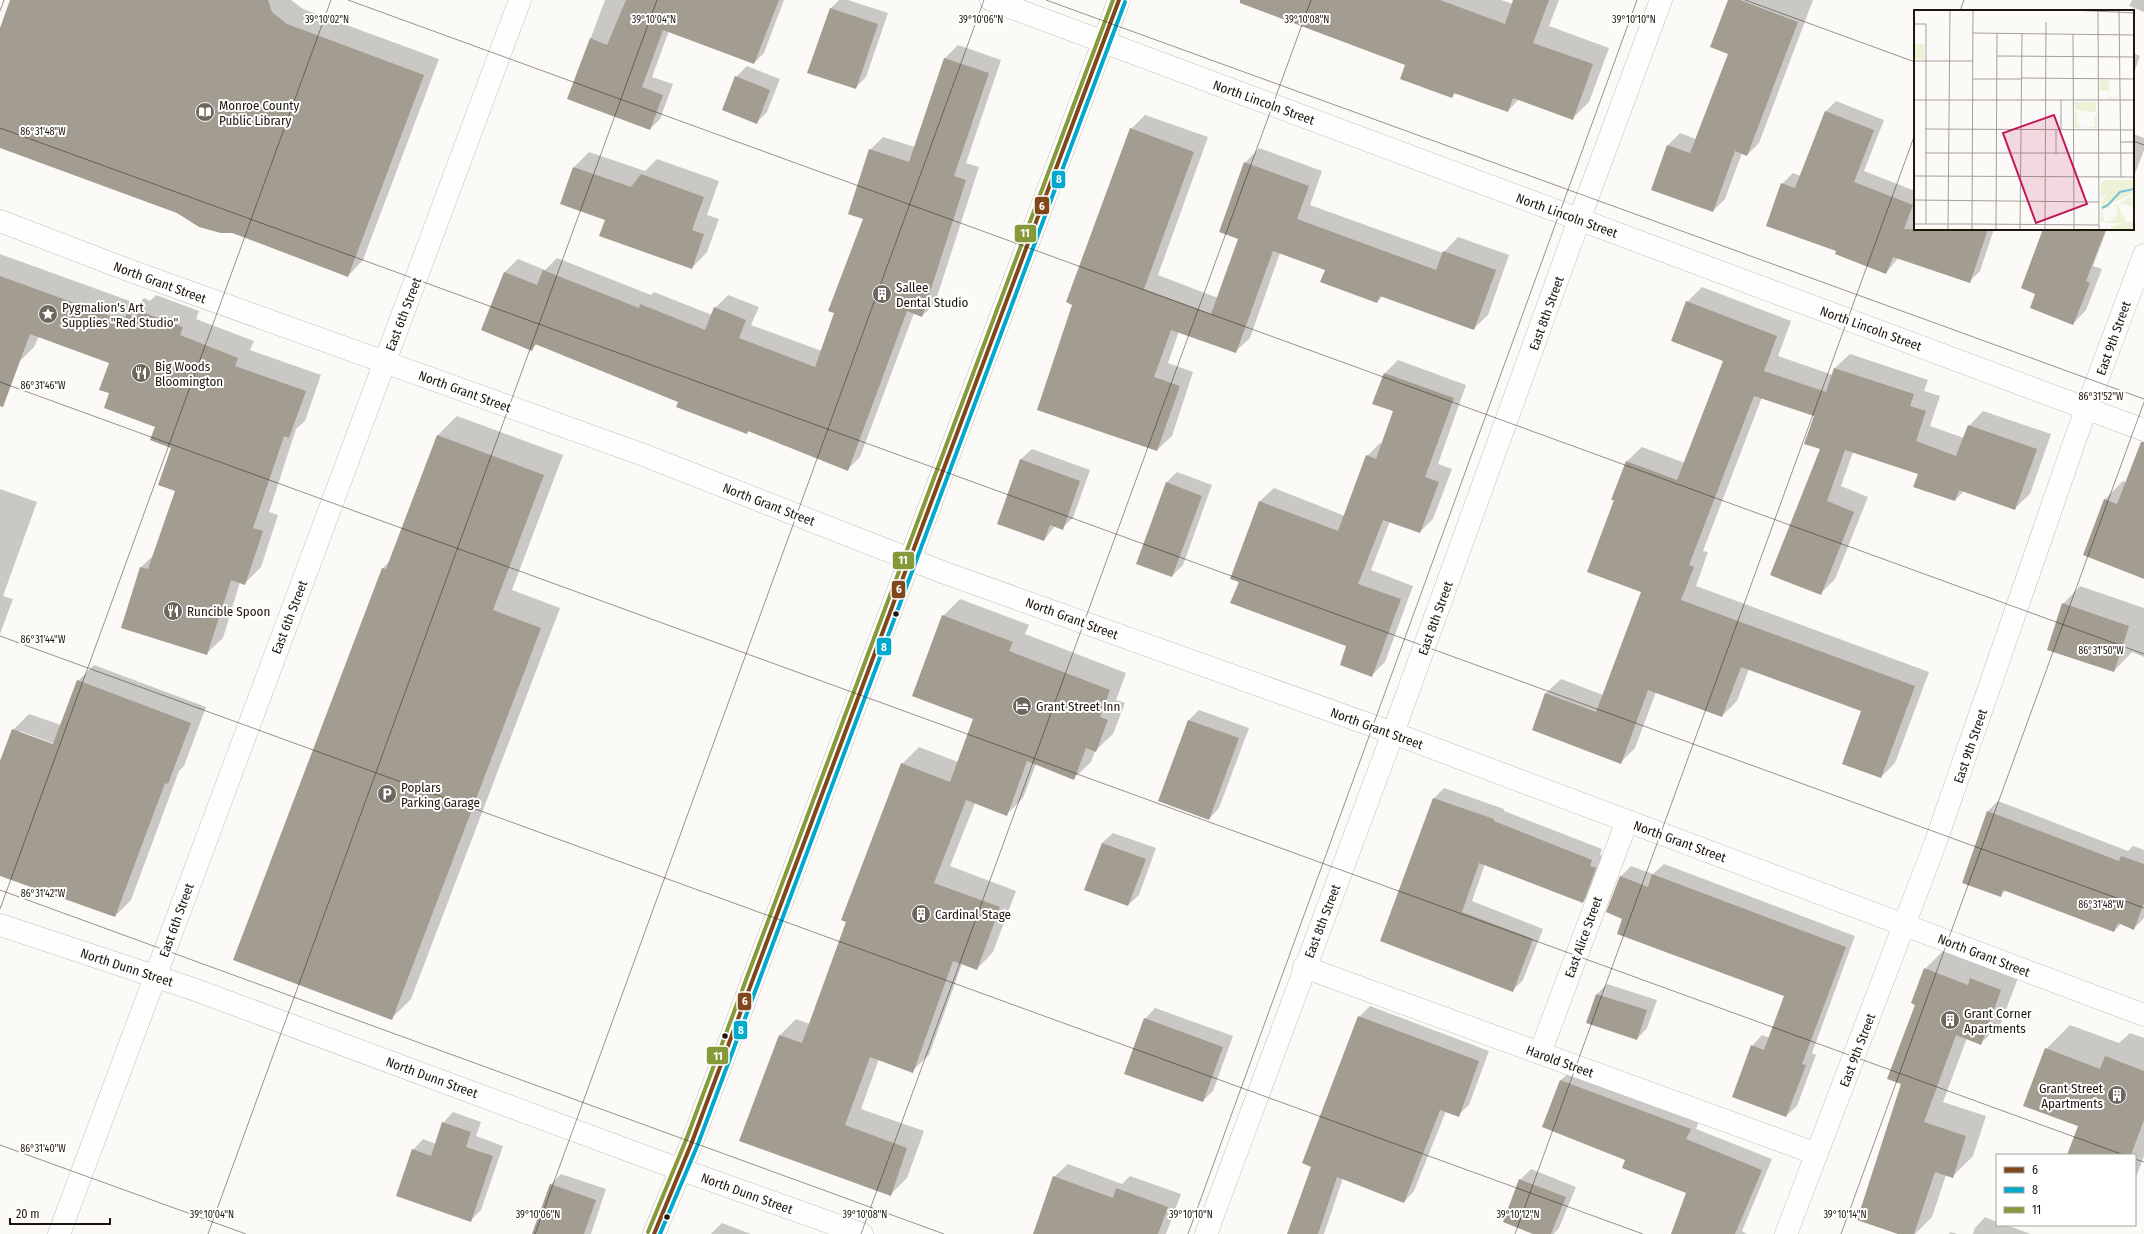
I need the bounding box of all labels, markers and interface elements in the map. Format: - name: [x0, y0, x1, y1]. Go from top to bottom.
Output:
- inset map: [1914, 10, 2134, 230]
- text: 39°10'02"N: [305, 14, 349, 26]
- text: 39°10'04"N: [632, 14, 676, 26]
- text: 39°10'06"N: [959, 14, 1003, 26]
- text: 39°10'08"N: [1285, 14, 1329, 26]
- text: 39°10'10"N: [1612, 14, 1656, 26]
- street label: North Lincoln Street: [1211, 77, 1317, 128]
- place label: Monroe County Public Library: [219, 98, 299, 128]
- library icon: Monroe County Public Library: [194, 101, 216, 123]
- text: 86°31'48"W: [20, 126, 66, 138]
- line badge: 8: [1051, 170, 1066, 189]
- text: 8: [1056, 173, 1062, 186]
- street label: North Lincoln Street: [1514, 190, 1620, 241]
- line badge: 6: [1034, 196, 1050, 215]
- text: 6: [1039, 200, 1045, 213]
- line badge: 11: [1014, 224, 1037, 243]
- text: 11: [1020, 227, 1030, 240]
- street label: North Grant Street: [111, 259, 209, 306]
- street label: East 8th Street: [1526, 273, 1567, 352]
- street label: East 6th Street: [383, 275, 425, 353]
- place label: Sallee Dental Studio: [896, 280, 968, 310]
- building icon: Sallee Dental Studio: [871, 283, 893, 305]
- street label: East 9th Street: [2093, 298, 2134, 377]
- place label: Pygmalion's Art Supplies "Red Studio": [62, 300, 179, 330]
- place icon: Pygmalion's Art Supplies "Red Studio": [37, 303, 59, 325]
- street label: North Lincoln Street: [1818, 303, 1924, 354]
- place label: Big Woods Bloomington: [155, 359, 223, 389]
- restaurant icon: Big Woods Bloomington: [130, 362, 152, 384]
- street label: North Grant Street: [416, 368, 514, 415]
- text: 86°31'46"W: [20, 380, 66, 392]
- text: 86°31'52"W: [2079, 391, 2124, 403]
- street label: North Grant Street: [721, 480, 818, 529]
- line badge: 11: [892, 551, 915, 570]
- text: 11: [898, 554, 908, 567]
- street label: East 6th Street: [269, 578, 311, 656]
- street label: East 8th Street: [1415, 578, 1456, 657]
- line badge: 6: [891, 580, 906, 599]
- text: 6: [896, 583, 902, 596]
- street label: North Grant Street: [1023, 595, 1121, 642]
- restaurant icon: Runcible Spoon: [162, 600, 184, 622]
- place label: Runcible Spoon: [187, 604, 270, 619]
- unlabelled marker: [891, 609, 901, 619]
- text: 86°31'44"W: [21, 634, 66, 646]
- line badge: 8: [876, 637, 892, 656]
- text: 8: [881, 641, 887, 654]
- text: 86°31'50"W: [2078, 645, 2124, 657]
- hotel icon: Grant Street Inn: [1011, 695, 1033, 717]
- place label: Grant Street Inn: [1036, 699, 1120, 714]
- street label: North Grant Street: [1328, 705, 1426, 752]
- street label: East 9th Street: [1951, 706, 1990, 785]
- place label: Poplars Parking Garage: [401, 780, 480, 810]
- parking icon: Poplars Parking Garage: [376, 783, 398, 805]
- street label: North Grant Street: [1631, 818, 1729, 865]
- street label: East 6th Street: [156, 880, 197, 959]
- street label: East 8th Street: [1302, 882, 1344, 960]
- text: 86°31'42"W: [21, 888, 66, 900]
- street label: East Alice Street: [1562, 894, 1605, 980]
- text: 86°31'48"W: [2078, 899, 2124, 911]
- building icon: Cardinal Stage: [910, 903, 932, 925]
- place label: Cardinal Stage: [935, 907, 1011, 922]
- street label: North Grant Street: [1936, 931, 2033, 980]
- street label: North Dunn Street: [79, 945, 176, 990]
- line badge: 6: [737, 992, 752, 1011]
- text: 6: [742, 995, 748, 1008]
- place label: Grant Corner Apartments: [1964, 1006, 2032, 1036]
- building icon: Grant Corner Apartments: [1939, 1009, 1961, 1031]
- street label: East 9th Street: [1837, 1011, 1879, 1089]
- line badge: 8: [733, 1020, 748, 1040]
- text: 8: [738, 1024, 744, 1037]
- unlabelled marker: [720, 1031, 730, 1041]
- street label: Harold Street: [1524, 1042, 1596, 1081]
- line badge: 11: [706, 1046, 729, 1065]
- text: 11: [713, 1050, 723, 1063]
- street label: North Dunn Street: [384, 1054, 480, 1101]
- place label: Grant Street Apartments: [2039, 1081, 2104, 1111]
- building icon: Grant Street Apartments: [2106, 1084, 2128, 1106]
- text: 86°31'40"W: [20, 1143, 66, 1155]
- legend: [1996, 1154, 2136, 1226]
- text: 6: [2032, 1163, 2038, 1177]
- street label: North Dunn Street: [699, 1170, 795, 1217]
- text: 8: [2032, 1183, 2038, 1197]
- scale bar: [10, 1200, 110, 1226]
- text: 11: [2032, 1203, 2041, 1217]
- text: 20 m: [16, 1207, 40, 1221]
- text: 39°10'04"N: [190, 1209, 234, 1221]
- text: 39°10'06"N: [516, 1209, 560, 1221]
- text: 39°10'08"N: [843, 1209, 887, 1221]
- text: 39°10'10"N: [1169, 1209, 1213, 1221]
- text: 39°10'12"N: [1496, 1209, 1540, 1221]
- text: 39°10'14"N: [1823, 1209, 1867, 1221]
- unlabelled marker: [662, 1212, 672, 1222]

